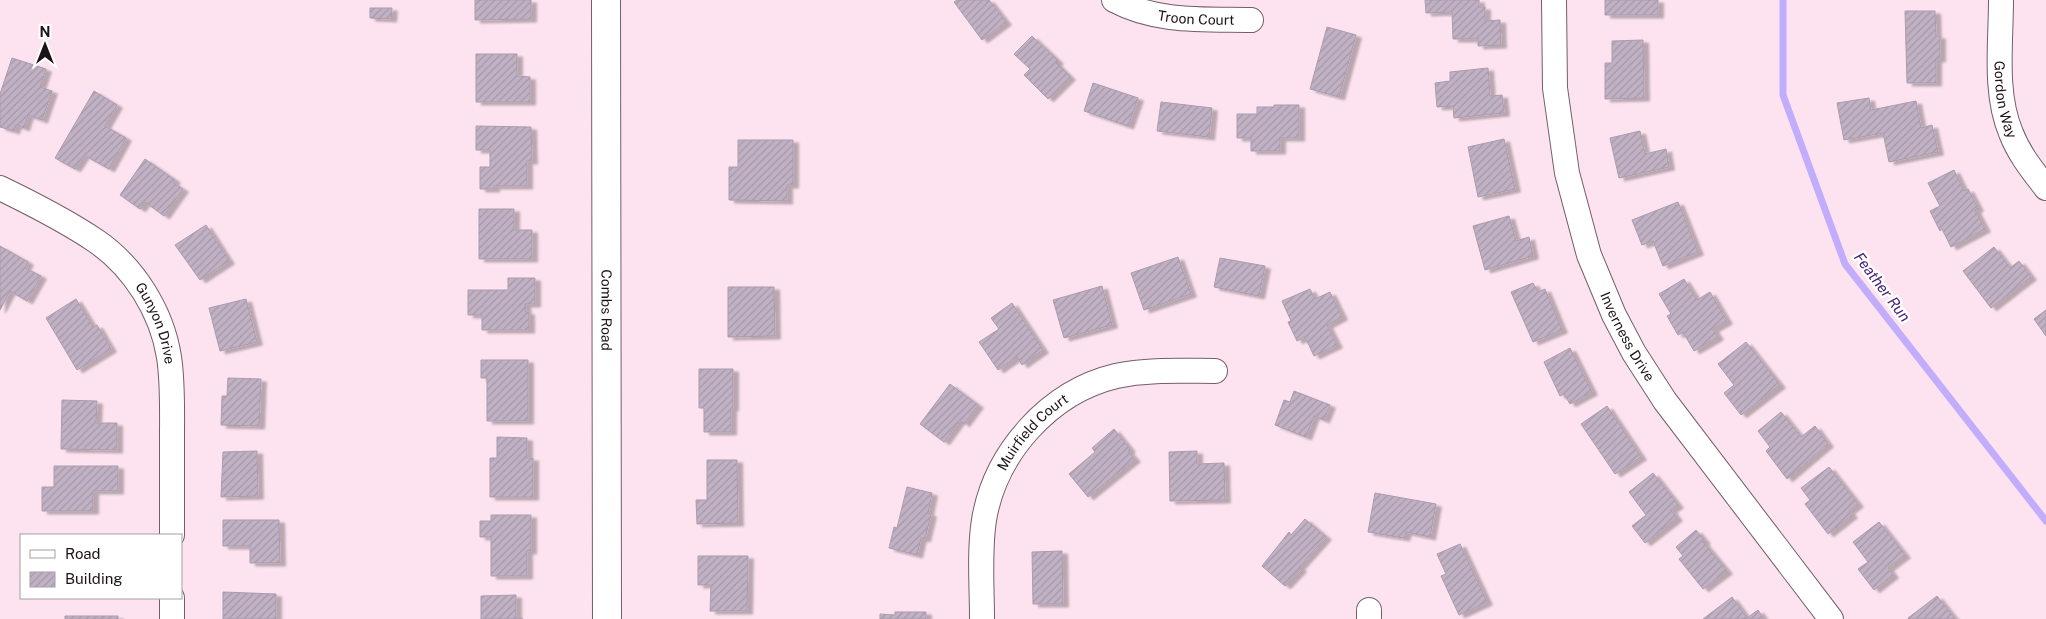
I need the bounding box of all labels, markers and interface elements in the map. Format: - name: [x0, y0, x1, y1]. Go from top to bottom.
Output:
- street label: Troon Court: [1156, 7, 1235, 28]
- north arrow: [20, 20, 70, 70]
- text: N: [40, 24, 50, 40]
- street label: Gordon Way: [1992, 61, 2020, 141]
- water label: Feather Run: [1851, 249, 1914, 325]
- street label: Combs Road: [598, 269, 615, 351]
- street label: Gunyon Drive: [132, 279, 178, 365]
- street label: Inverness Drive: [1597, 289, 1658, 384]
- street label: Muirfield Court: [994, 390, 1071, 473]
- legend: [20, 534, 182, 599]
- text: Road: [65, 545, 101, 562]
- text: Building: [65, 570, 123, 587]

